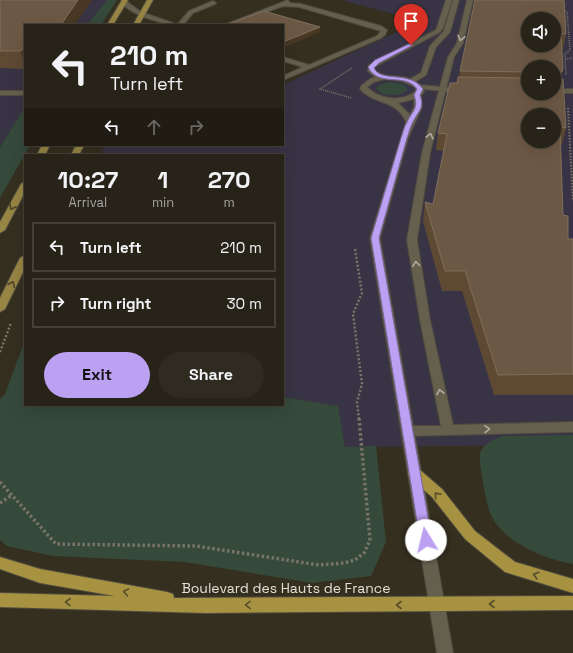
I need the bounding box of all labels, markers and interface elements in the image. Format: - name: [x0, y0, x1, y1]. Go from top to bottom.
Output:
- pin: [394, 4, 428, 45]
- icon: arrive: [400, 10, 422, 32]
- map controls: [521, 12, 561, 148]
- button: sound: [521, 12, 561, 52]
- one-way arrow: [458, 35, 466, 41]
- text: 210 m: [110, 37, 188, 73]
- icon: left: [44, 40, 96, 92]
- button: +: [521, 60, 561, 100]
- text: Turn left: [110, 72, 183, 95]
- button: −: [521, 108, 561, 148]
- icon: left: [101, 116, 123, 138]
- icon: ahead: [143, 116, 165, 138]
- icon: right: [185, 116, 207, 138]
- one-way arrow: [425, 133, 434, 140]
- text: 10:27: [58, 164, 118, 195]
- text: 1: [158, 164, 168, 195]
- text: 270: [208, 164, 251, 195]
- text: Arrival: [69, 194, 107, 211]
- text: min: [152, 194, 174, 211]
- text: m: [224, 194, 235, 211]
- one-way arrow: [10, 203, 17, 210]
- icon: left: [46, 236, 68, 258]
- text: Turn left: [80, 238, 142, 257]
- text: 210 m: [220, 238, 262, 257]
- one-way arrow: [412, 261, 421, 267]
- one-way arrow: [8, 280, 15, 288]
- icon: right: [46, 292, 68, 314]
- text: Turn right: [80, 294, 151, 313]
- text: 30 m: [227, 294, 262, 313]
- button: Exit: [44, 352, 150, 398]
- button: Share: [158, 352, 264, 398]
- one-way arrow: [436, 389, 444, 395]
- one-way arrow: [484, 425, 490, 433]
- one-way arrow: [435, 492, 442, 500]
- position arrow: [405, 519, 447, 561]
- one-way arrow: [532, 571, 539, 580]
- street label: Boulevard des Hauts de France: [181, 579, 391, 597]
- one-way arrow: [123, 588, 129, 596]
- one-way arrow: [65, 598, 71, 606]
- one-way arrow: [489, 600, 495, 608]
- one-way arrow: [245, 601, 251, 610]
- one-way arrow: [396, 601, 402, 609]

